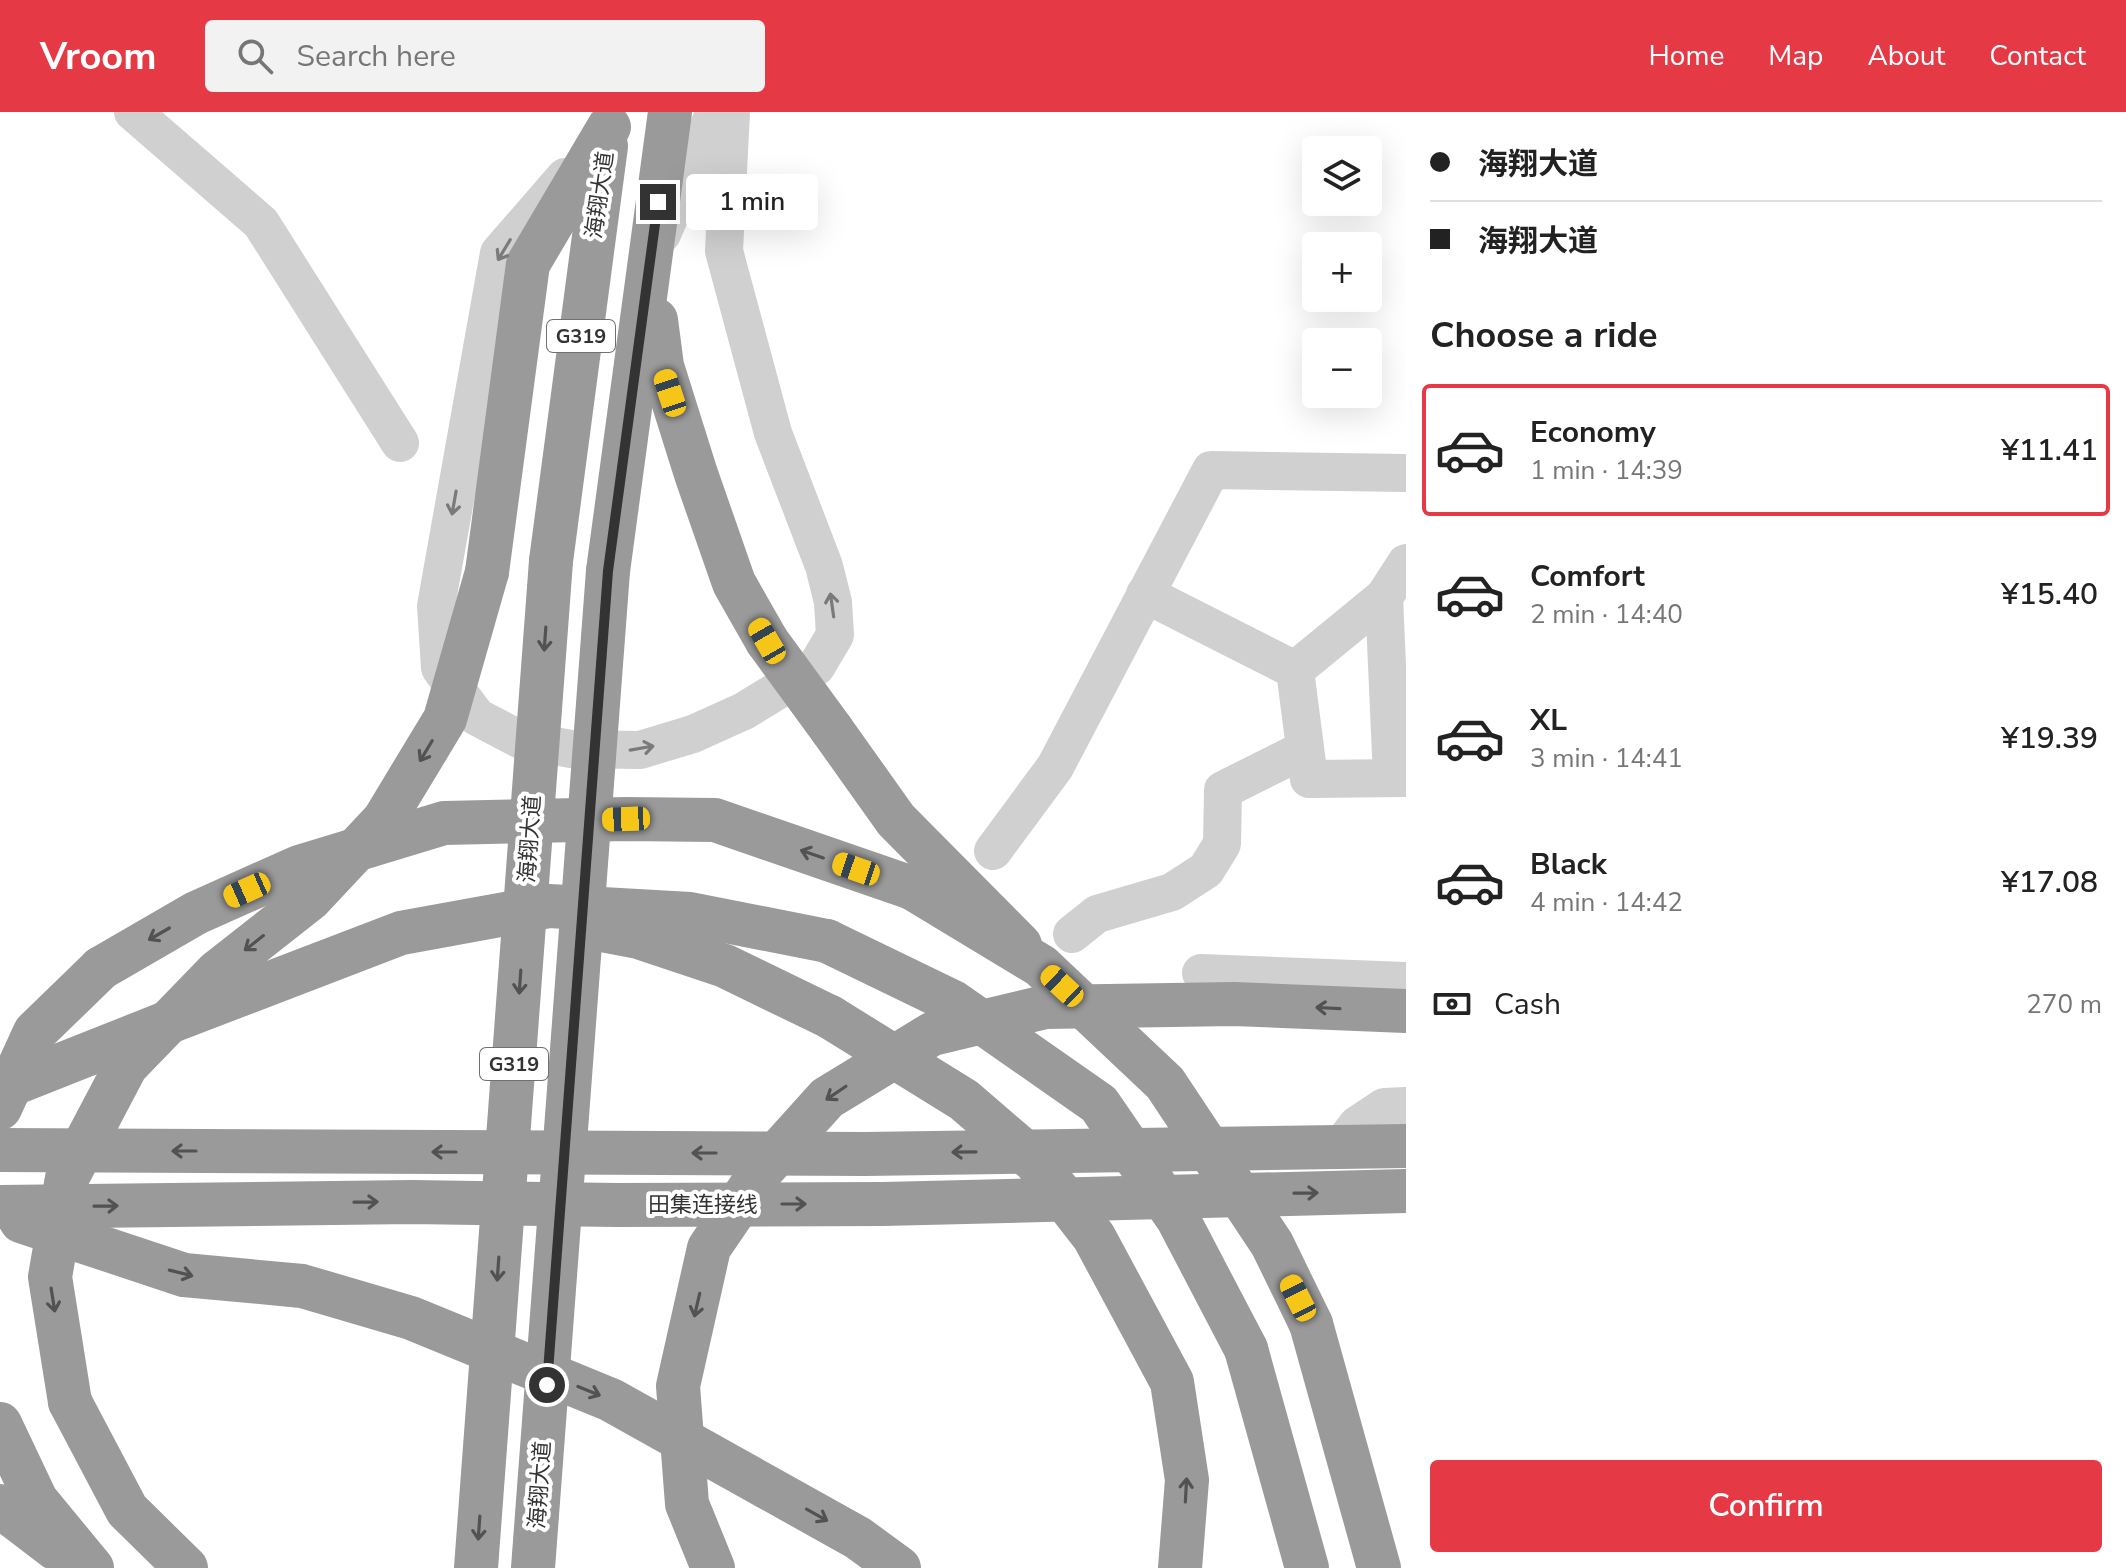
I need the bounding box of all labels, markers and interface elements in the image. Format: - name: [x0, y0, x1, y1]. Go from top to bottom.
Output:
- search box: [205, 20, 765, 92]
- text: Vroom: [40, 31, 157, 82]
- icon: search: [233, 34, 277, 78]
- text: Search here: [297, 36, 456, 77]
- text: Home: [1649, 37, 1724, 75]
- text: Map: [1768, 37, 1823, 75]
- text: About: [1867, 37, 1945, 75]
- text: Contact: [1989, 37, 2086, 75]
- map controls: [1302, 136, 1382, 408]
- button: layers: [1302, 136, 1382, 216]
- text: 海翔大道: [1478, 144, 1598, 185]
- street label: 海翔大道: [579, 149, 621, 241]
- callout: 1 min: [686, 174, 818, 230]
- route end: [640, 184, 676, 220]
- text: 1 min: [719, 184, 785, 219]
- text: 海翔大道: [1478, 221, 1598, 262]
- button: +: [1302, 232, 1382, 312]
- one-way arrow: [496, 238, 512, 260]
- text: Choose a ride: [1430, 311, 1658, 360]
- road number: G319: [547, 320, 615, 352]
- button: −: [1302, 328, 1382, 408]
- car: [651, 366, 689, 420]
- text: Economy: [1530, 412, 1656, 453]
- icon: car: [1434, 414, 1506, 486]
- text: ¥11.41: [2001, 430, 2098, 471]
- text: 1 min · 14:39: [1530, 453, 1683, 488]
- one-way arrow: [446, 490, 461, 516]
- text: Comfort: [1530, 556, 1645, 597]
- icon: car: [1434, 558, 1506, 630]
- text: ¥15.40: [2001, 574, 2098, 615]
- one-way arrow: [824, 593, 839, 618]
- text: 2 min · 14:40: [1530, 597, 1683, 632]
- car: [745, 614, 789, 668]
- one-way arrow: [537, 625, 552, 652]
- text: XL: [1530, 700, 1567, 741]
- icon: car: [1434, 702, 1506, 774]
- text: ¥19.39: [2001, 718, 2098, 759]
- one-way arrow: [418, 739, 434, 762]
- one-way arrow: [629, 739, 655, 754]
- text: 3 min · 14:41: [1530, 741, 1683, 776]
- street label: 海翔大道: [512, 794, 548, 884]
- car: [602, 806, 650, 832]
- text: Black: [1530, 844, 1607, 885]
- one-way arrow: [799, 845, 824, 860]
- icon: car: [1434, 846, 1506, 918]
- car: [829, 850, 883, 888]
- text: ¥17.08: [2001, 862, 2098, 903]
- car: [220, 869, 274, 911]
- text: 4 min · 14:42: [1530, 885, 1683, 920]
- one-way arrow: [148, 926, 171, 942]
- one-way arrow: [244, 934, 265, 951]
- car: [1036, 961, 1088, 1011]
- one-way arrow: [512, 968, 527, 995]
- icon: cash: [1430, 982, 1474, 1026]
- text: Cash: [1494, 984, 1561, 1025]
- text: 270 m: [2026, 987, 2102, 1022]
- one-way arrow: [1315, 1000, 1342, 1015]
- road number: G319: [480, 1048, 548, 1080]
- one-way arrow: [826, 1085, 848, 1102]
- one-way arrow: [171, 1143, 198, 1159]
- one-way arrow: [431, 1144, 458, 1160]
- one-way arrow: [691, 1145, 718, 1161]
- one-way arrow: [951, 1145, 978, 1160]
- one-way arrow: [1292, 1186, 1319, 1201]
- street label: 田集连接线: [648, 1190, 758, 1220]
- one-way arrow: [352, 1194, 379, 1210]
- one-way arrow: [780, 1196, 807, 1212]
- one-way arrow: [92, 1198, 119, 1213]
- one-way arrow: [490, 1255, 505, 1282]
- one-way arrow: [167, 1266, 193, 1281]
- car: [1276, 1271, 1320, 1325]
- one-way arrow: [47, 1286, 62, 1312]
- one-way arrow: [688, 1292, 703, 1318]
- route start: [529, 1367, 565, 1403]
- one-way arrow: [576, 1384, 601, 1399]
- street label: 海翔大道: [522, 1440, 558, 1530]
- button: Confirm: [1430, 1460, 2102, 1552]
- one-way arrow: [1178, 1477, 1193, 1504]
- one-way arrow: [805, 1507, 828, 1523]
- one-way arrow: [471, 1514, 486, 1541]

